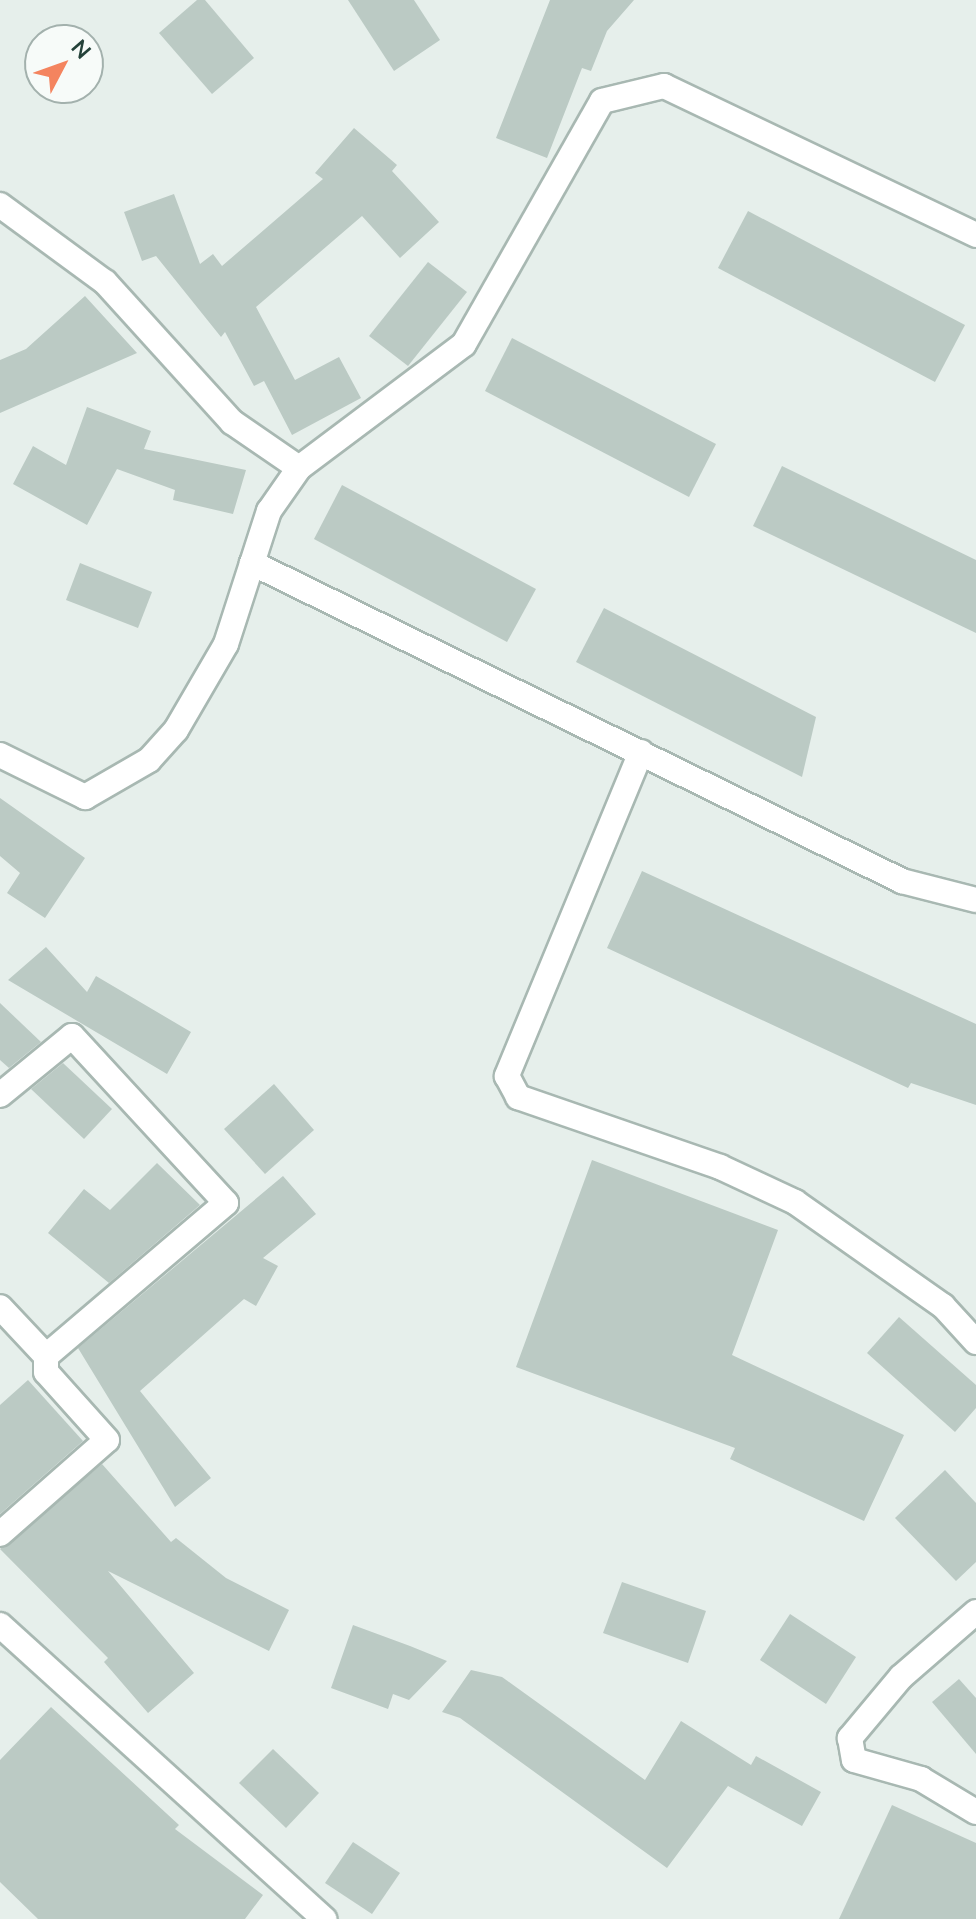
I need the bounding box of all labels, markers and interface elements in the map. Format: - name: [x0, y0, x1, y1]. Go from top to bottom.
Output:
- north arrow: [24, 24, 104, 104]
- text: N: [64, 34, 97, 66]

